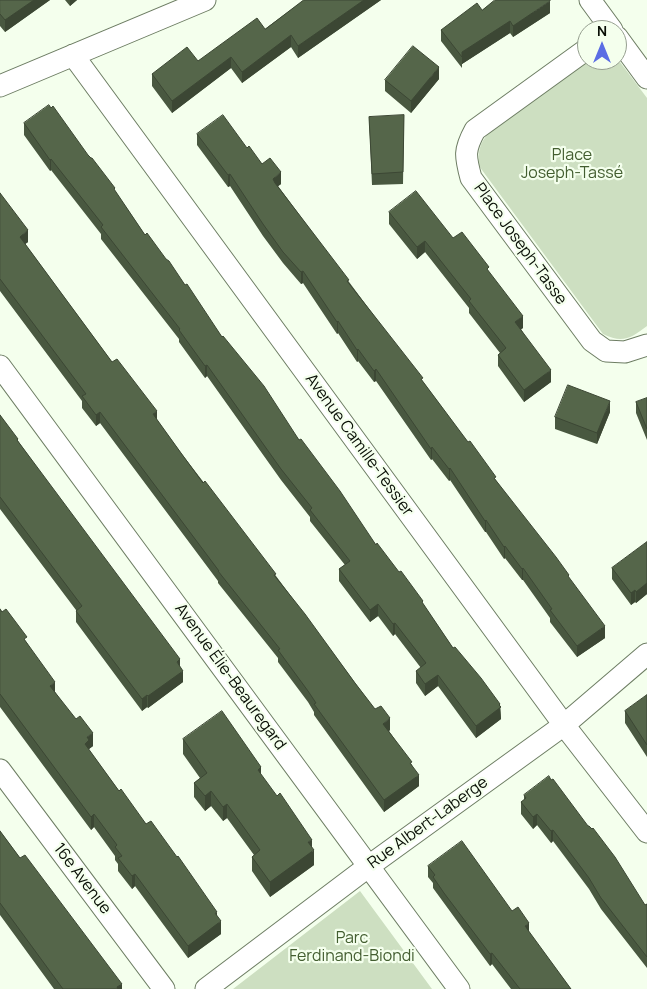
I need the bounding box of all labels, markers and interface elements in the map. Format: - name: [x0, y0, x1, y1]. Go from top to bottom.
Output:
- north arrow: [577, 20, 627, 70]
- text: N: [597, 21, 607, 40]
- park label: Place Joseph-Tassé: [521, 146, 623, 184]
- street label: Place Joseph-Tasse: [469, 179, 571, 309]
- street label: Avenue Camille-Tessier: [301, 370, 417, 520]
- street label: Avenue Élie-Beauregard: [170, 600, 290, 754]
- street label: Rue Albert-Laberge: [364, 773, 492, 873]
- street label: 16e Avenue: [49, 840, 115, 918]
- park label: Parc Ferdinand-Biondi: [289, 929, 415, 967]

